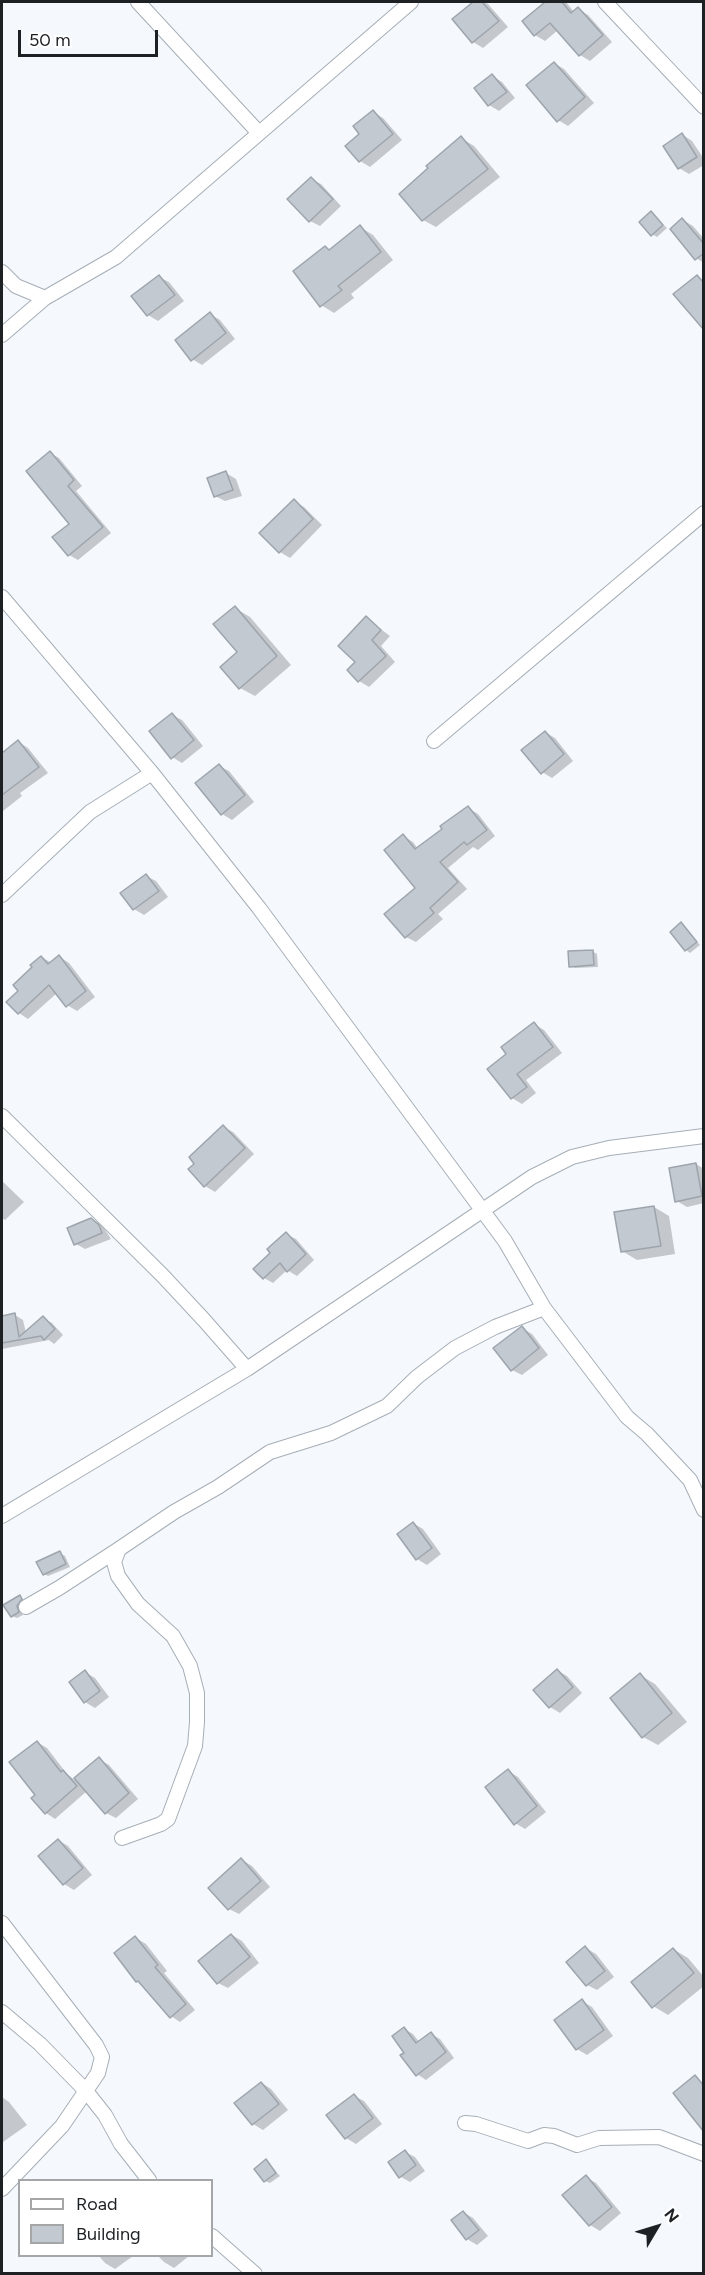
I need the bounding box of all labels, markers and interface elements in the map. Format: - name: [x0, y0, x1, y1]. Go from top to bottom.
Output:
- scale bar: [21, 18, 160, 56]
- text: 50 m: [29, 29, 71, 51]
- legend: [18, 2179, 213, 2257]
- text: Road: [76, 2193, 117, 2215]
- north arrow: [627, 2197, 687, 2257]
- text: N: [660, 2205, 683, 2226]
- text: Building: [76, 2223, 141, 2245]

